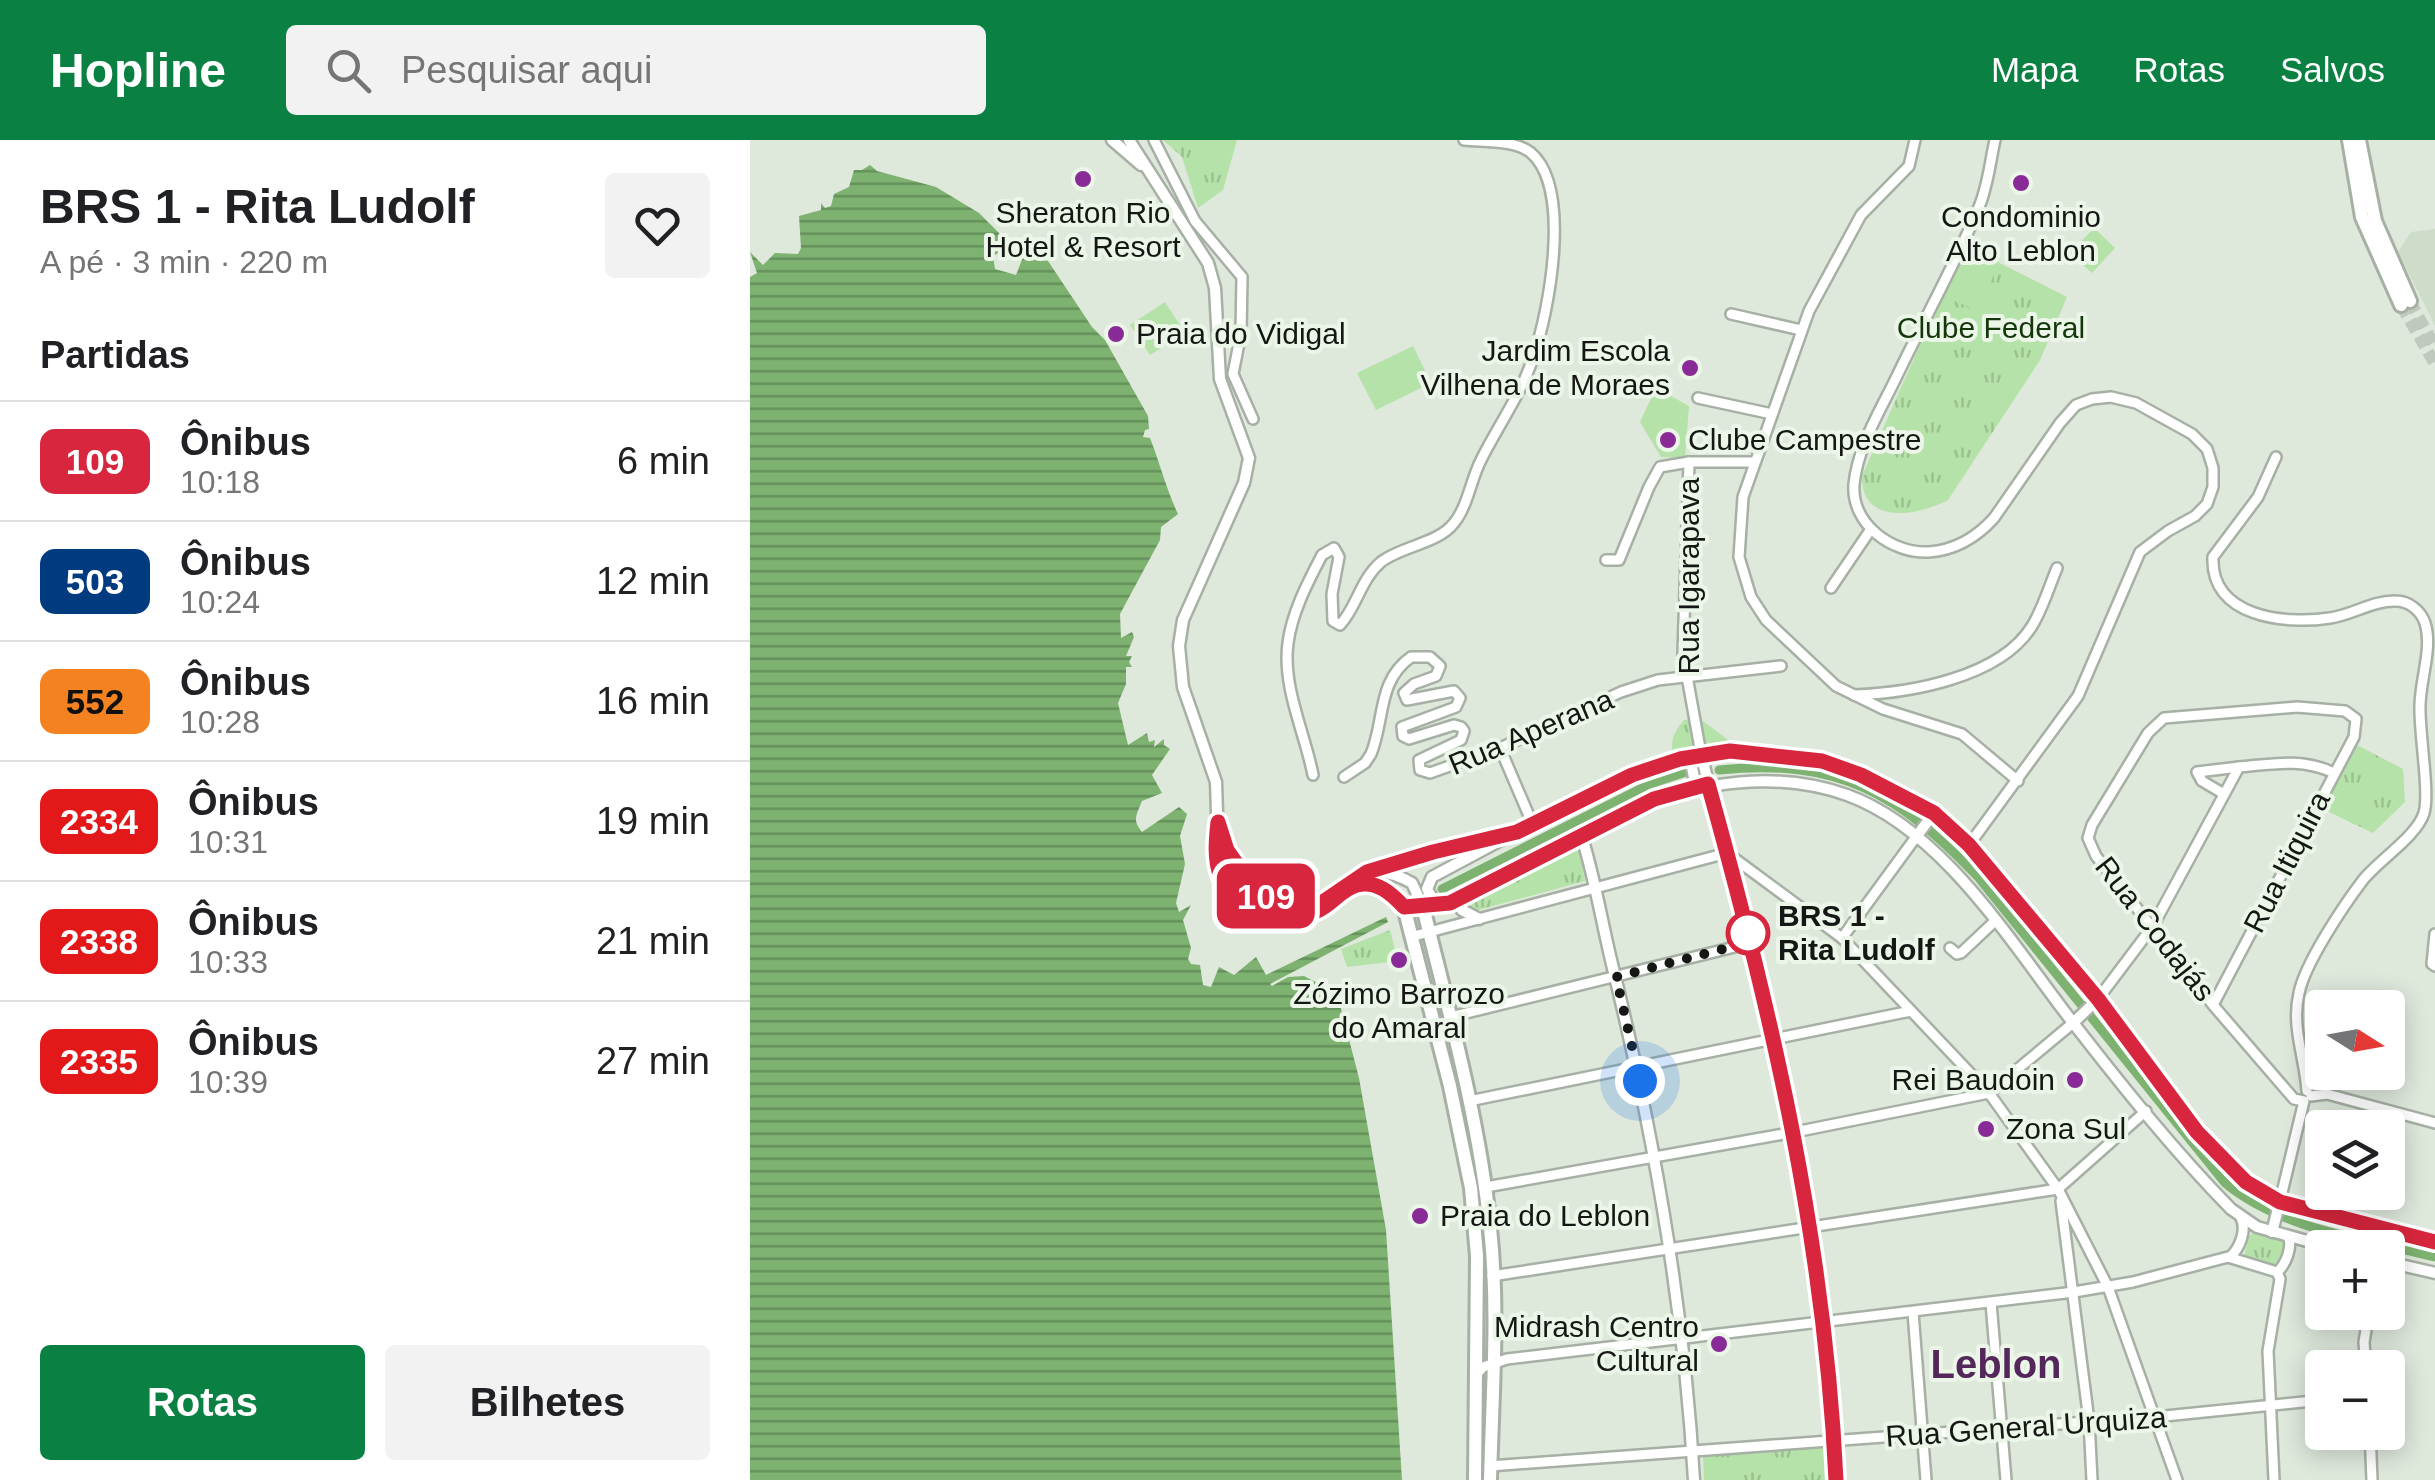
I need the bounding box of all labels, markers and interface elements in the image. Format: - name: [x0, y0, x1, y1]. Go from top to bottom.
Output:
- search box: [286, 25, 986, 115]
- icon: search: [321, 43, 376, 98]
- text: Hopline: [50, 44, 226, 97]
- text: Pesquisar aqui: [401, 49, 652, 91]
- text: Mapa: [1991, 50, 2079, 89]
- text: Rotas: [2134, 50, 2225, 89]
- text: Salvos: [2280, 50, 2385, 89]
- marker: Sheraton Rio Hotel & Resort: [1072, 168, 1094, 190]
- marker: Condominio Alto Leblon: [2010, 172, 2032, 194]
- button: heart: [605, 173, 710, 278]
- text: BRS 1 - Rita Ludolf: [40, 180, 475, 233]
- place label: Sheraton Rio Hotel & Resort: [985, 196, 1181, 263]
- place label: Condominio Alto Leblon: [1941, 200, 2101, 267]
- text: A pé · 3 min · 220 m: [40, 244, 328, 280]
- park label: Clube Federal: [1897, 311, 2085, 344]
- place label: Praia do Vidigal: [1136, 317, 1346, 350]
- marker: Praia do Vidigal: [1105, 323, 1127, 345]
- text: Partidas: [40, 334, 190, 376]
- place label: Jardim Escola Vilhena de Moraes: [1420, 334, 1670, 401]
- marker: Jardim Escola Vilhena de Moraes: [1679, 357, 1701, 379]
- text: Ônibus: [180, 421, 311, 463]
- place label: Clube Campestre: [1688, 423, 1921, 456]
- marker: Clube Campestre: [1657, 429, 1679, 451]
- text: 6 min: [617, 440, 710, 482]
- text: 109: [66, 442, 124, 481]
- text: 10:18: [180, 464, 260, 500]
- street label: Rua Igarapava: [1672, 477, 1705, 674]
- text: Ônibus: [180, 541, 311, 583]
- text: 12 min: [596, 560, 710, 602]
- text: 503: [66, 562, 124, 601]
- text: 10:24: [180, 584, 260, 620]
- text: Ônibus: [180, 661, 311, 703]
- text: 16 min: [596, 680, 710, 722]
- text: 552: [66, 682, 124, 721]
- street label: Rua Aperana: [1444, 682, 1618, 781]
- text: 10:28: [180, 704, 260, 740]
- text: Ônibus: [188, 781, 319, 823]
- street label: Rua Itiquira: [2237, 786, 2336, 938]
- text: 19 min: [596, 800, 710, 842]
- text: 2334: [60, 802, 138, 841]
- text: 10:31: [188, 824, 268, 860]
- street label: Rua Codajás: [2089, 850, 2222, 1007]
- line badge: 109: [1208, 864, 1324, 928]
- text: 109: [1237, 877, 1295, 916]
- place label: BRS 1 - Rita Ludolf: [1778, 899, 1936, 966]
- text: Ônibus: [188, 901, 319, 943]
- marker: BRS 1 - Rita Ludolf: [1727, 912, 1769, 954]
- text: 21 min: [596, 920, 710, 962]
- text: 2338: [60, 922, 138, 961]
- text: 10:33: [188, 944, 268, 980]
- marker: Zózimo Barrozo do Amaral: [1388, 949, 1410, 971]
- place label: Zózimo Barrozo do Amaral: [1293, 977, 1505, 1044]
- north arrow: [2305, 990, 2405, 1090]
- map controls: [2305, 990, 2405, 1450]
- text: Ônibus: [188, 1021, 319, 1063]
- text: 27 min: [596, 1040, 710, 1082]
- text: 2335: [60, 1042, 138, 1081]
- your location: [1615, 1056, 1665, 1106]
- place label: Rei Baudoin: [1892, 1063, 2055, 1096]
- text: 10:39: [188, 1064, 268, 1100]
- marker: Rei Baudoin: [2064, 1069, 2086, 1091]
- button: layers: [2305, 1110, 2405, 1210]
- place label: Zona Sul: [2006, 1112, 2126, 1145]
- marker: Zona Sul: [1975, 1118, 1997, 1140]
- place label: Praia do Leblon: [1440, 1199, 1650, 1232]
- marker: Praia do Leblon: [1409, 1205, 1431, 1227]
- button: +: [2305, 1230, 2405, 1330]
- place label: Midrash Centro Cultural: [1494, 1310, 1699, 1377]
- marker: Midrash Centro Cultural: [1708, 1333, 1730, 1355]
- district label: Leblon: [1930, 1342, 2062, 1386]
- button: Rotas: [40, 1345, 365, 1460]
- button: Bilhetes: [385, 1345, 710, 1460]
- button: −: [2305, 1350, 2405, 1450]
- street label: Rua General Urquiza: [1884, 1400, 2168, 1453]

